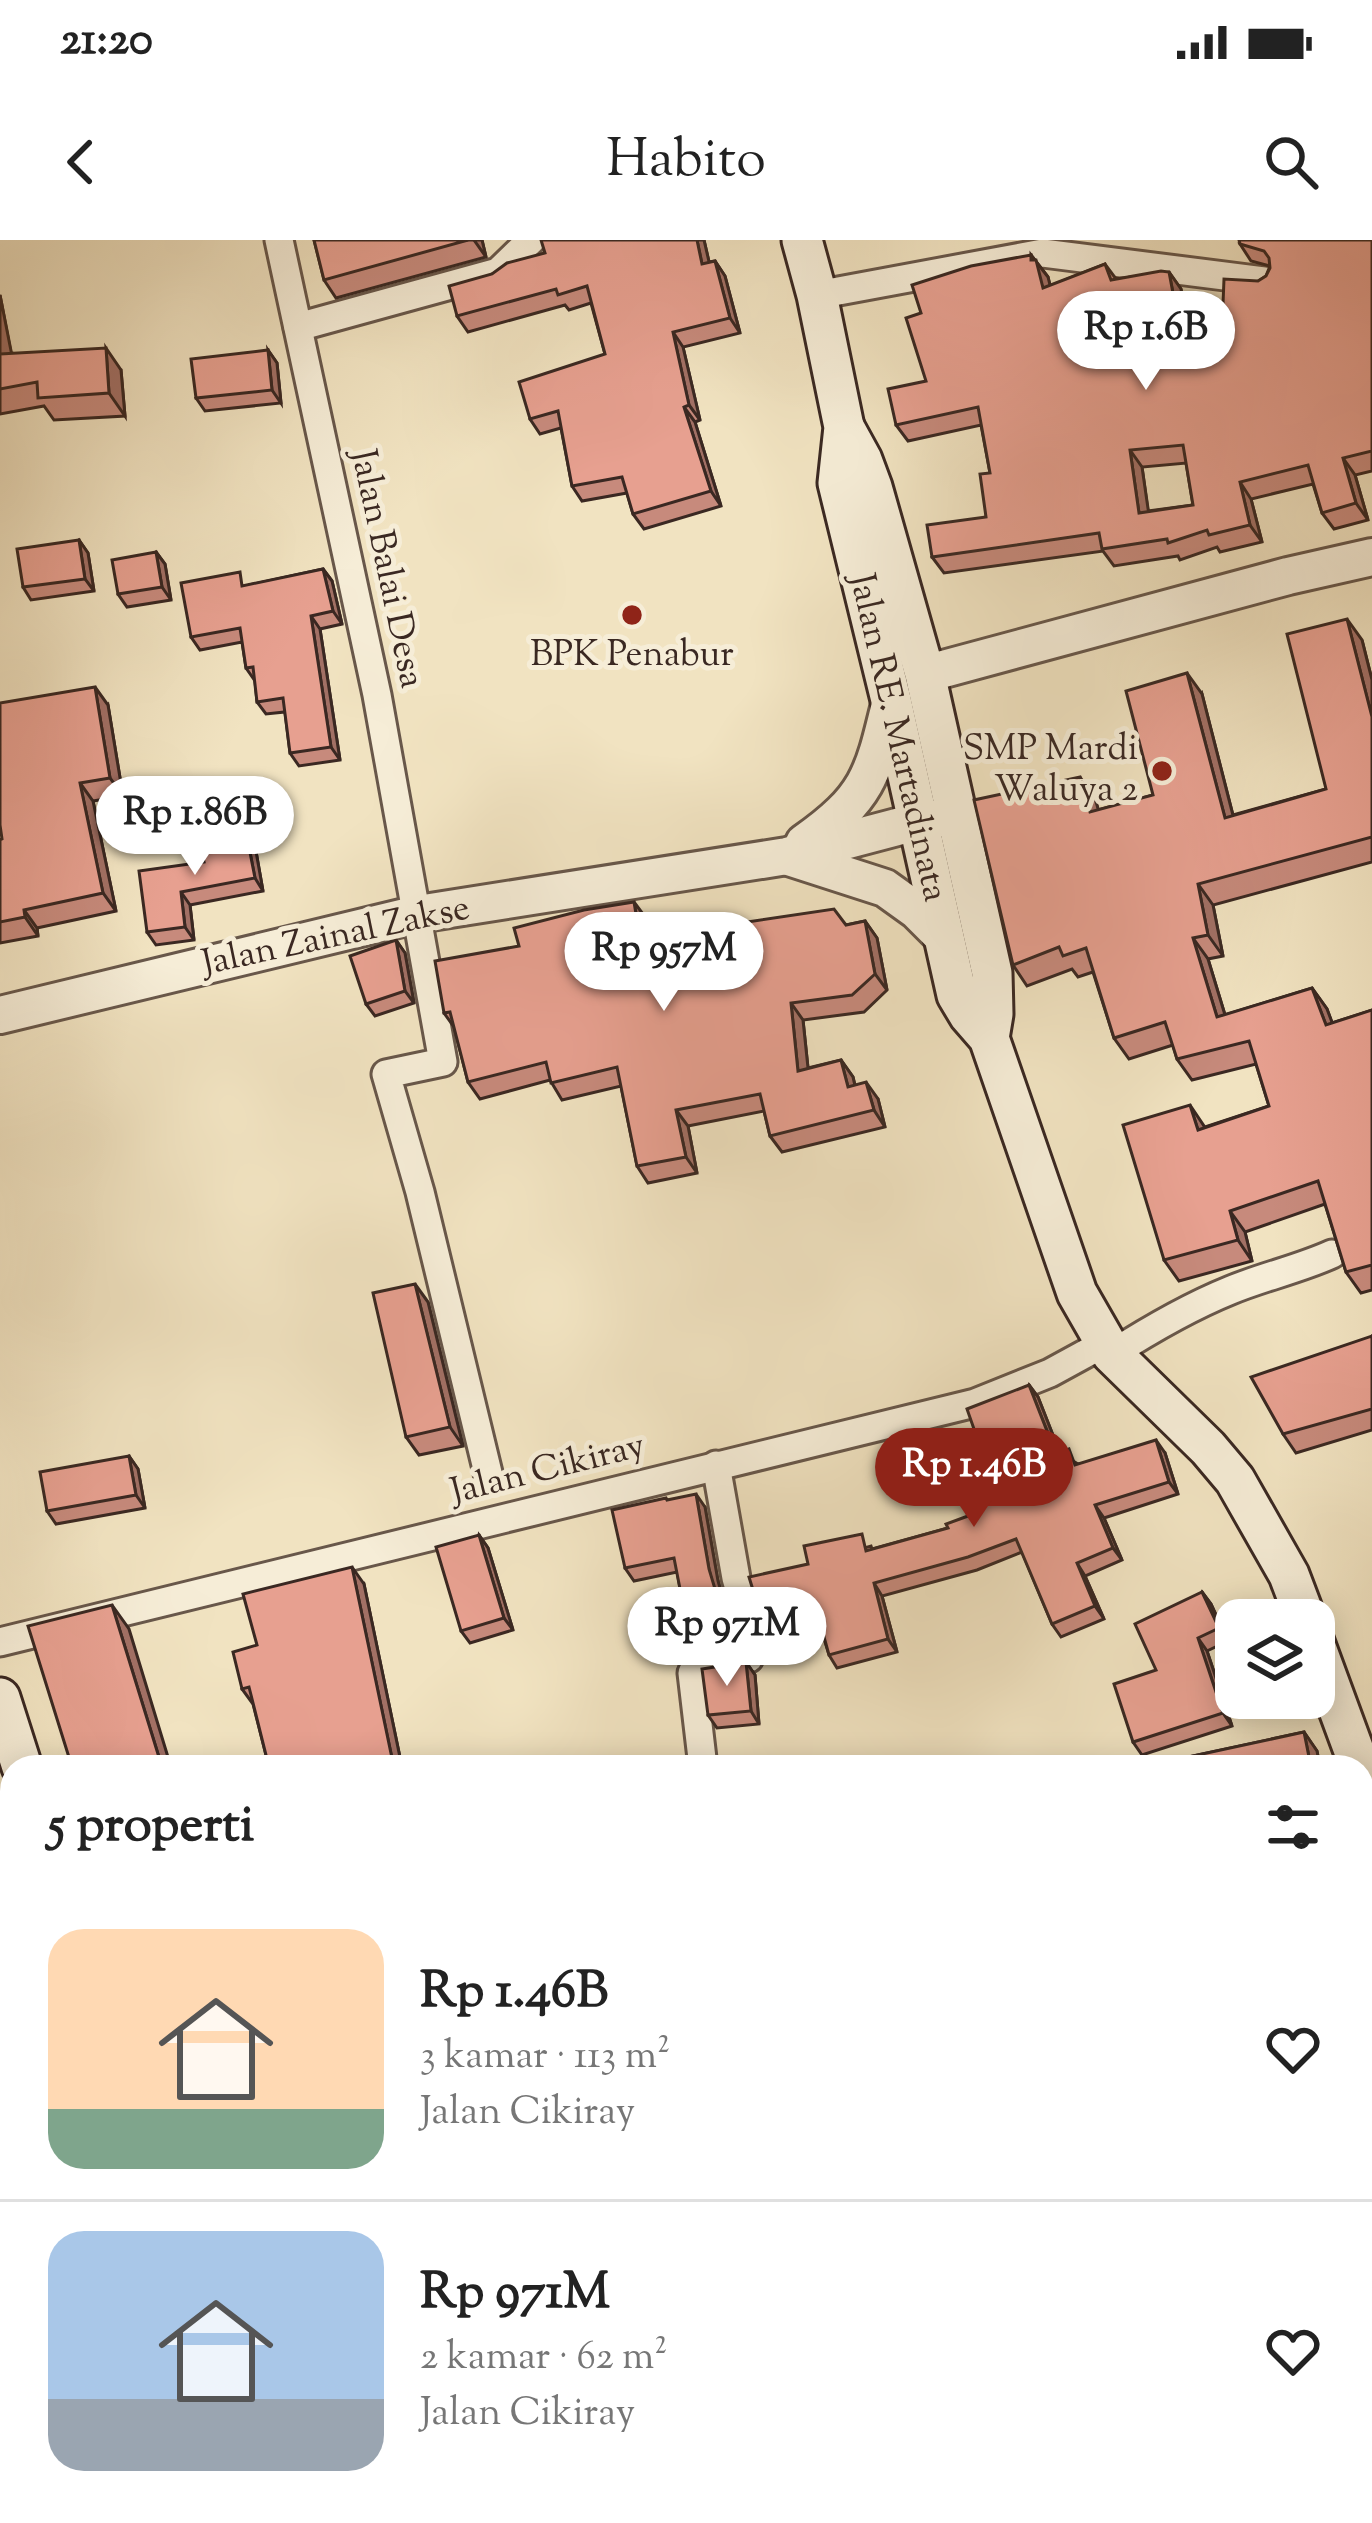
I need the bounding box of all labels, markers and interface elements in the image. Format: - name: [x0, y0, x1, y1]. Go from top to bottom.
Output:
- text: 21:20: [60, 10, 153, 75]
- text: Habito: [606, 123, 766, 201]
- icon: back: [48, 129, 114, 195]
- icon: search: [1258, 129, 1324, 195]
- pin: Rp 1.6B: [1035, 291, 1257, 393]
- text: Rp 1.6B: [1084, 302, 1208, 358]
- street label: Jalan Balai Desa: [335, 443, 437, 693]
- street label: Jalan RE. Martadinata: [834, 567, 960, 907]
- marker: BPK Penabur: [619, 602, 645, 628]
- place label: BPK Penabur: [530, 630, 734, 682]
- place label: SMP Mardi Waluya 2: [963, 724, 1138, 817]
- marker: SMP Mardi Waluya 2: [1149, 758, 1175, 784]
- pin: Rp 1.86B: [71, 776, 319, 878]
- text: Rp 1.86B: [123, 787, 267, 843]
- street label: Jalan Zainal Zakse: [195, 883, 475, 991]
- pin: Rp 957M: [553, 912, 775, 1014]
- text: Rp 957M: [591, 923, 737, 979]
- street label: Jalan Cikiray: [443, 1421, 651, 1520]
- pin: Rp 1.46B: [850, 1428, 1098, 1530]
- text: Rp 1.46B: [902, 1439, 1046, 1495]
- pin: Rp 971M: [616, 1587, 838, 1689]
- text: Rp 971M: [654, 1598, 800, 1654]
- map controls: [1215, 1599, 1335, 1719]
- button: layers: [1215, 1599, 1335, 1719]
- text: 5 properti: [48, 1791, 254, 1864]
- icon: filters: [1260, 1794, 1326, 1860]
- text: Rp 1.46B: [420, 1957, 608, 2030]
- icon: home: [144, 1977, 288, 2121]
- icon: heart: [1260, 2016, 1326, 2082]
- text: 3 kamar · 113 m²: [420, 2030, 670, 2086]
- text: Jalan Cikiray: [420, 2086, 635, 2142]
- text: Rp 971M: [420, 2258, 610, 2331]
- icon: home: [144, 2279, 288, 2423]
- icon: heart: [1260, 2318, 1326, 2384]
- text: 2 kamar · 62 m²: [420, 2331, 668, 2387]
- text: Jalan Cikiray: [420, 2387, 635, 2443]

